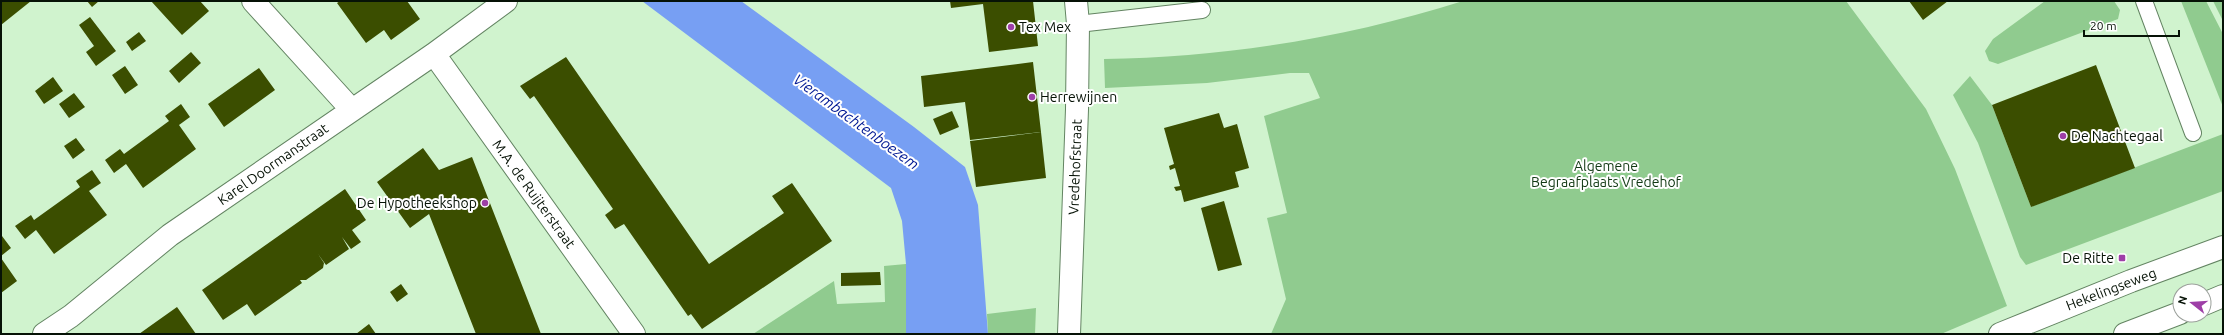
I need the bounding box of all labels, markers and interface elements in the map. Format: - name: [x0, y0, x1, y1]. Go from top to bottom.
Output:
- scale bar: [2084, 12, 2179, 38]
- place label: Tex Mex: [1019, 19, 1071, 35]
- text: 20 m: [2090, 19, 2117, 32]
- marker: Tex Mex: [1006, 22, 1016, 32]
- water label: Vierambachtenboezem: [790, 70, 922, 173]
- place label: Herrewijnen: [1040, 89, 1117, 105]
- marker: Herrewijnen: [1027, 92, 1037, 102]
- street label: Vredehofstraat: [1065, 118, 1085, 215]
- street label: Karel Doormanstraat: [215, 120, 332, 208]
- place label: De Nachtegaal: [2071, 128, 2163, 144]
- marker: De Nachtegaal: [2058, 131, 2068, 141]
- street label: M.A. de Ruijterstraat: [489, 137, 579, 252]
- park label: Algemene Begraafplaats Vredehof: [1531, 158, 1682, 190]
- place label: De Hypotheekshop: [357, 195, 477, 211]
- marker: De Hypotheekshop: [480, 198, 490, 208]
- place label: De Ritte: [2062, 250, 2114, 266]
- marker: De Ritte: [2117, 253, 2127, 263]
- street label: Hekelingseweg: [2064, 264, 2158, 314]
- north arrow: [2172, 283, 2212, 323]
- text: N: [2175, 294, 2189, 306]

